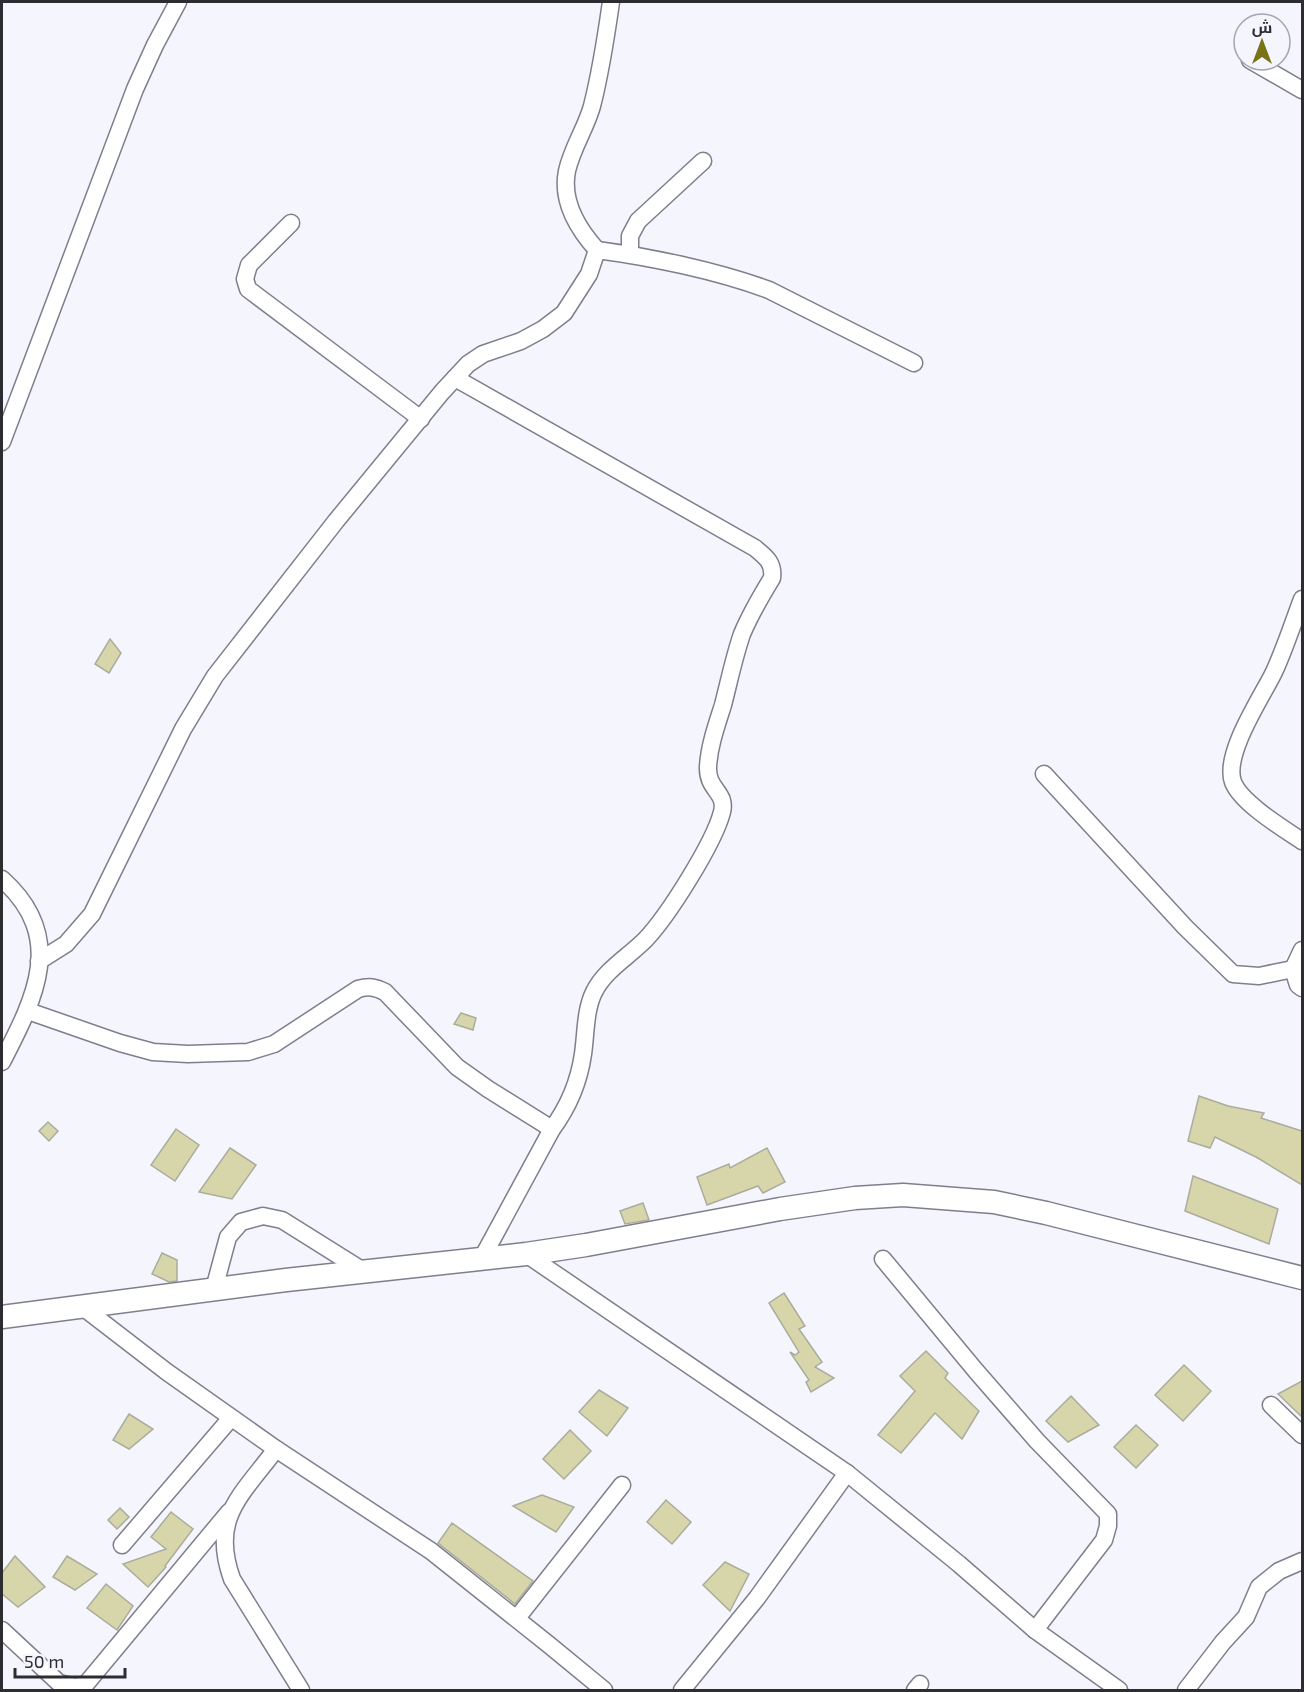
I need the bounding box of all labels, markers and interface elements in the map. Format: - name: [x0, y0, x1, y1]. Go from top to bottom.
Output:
- north arrow: [1232, 12, 1292, 72]
- text: ش: [1252, 17, 1272, 37]
- scale bar: [15, 1641, 124, 1679]
- text: 50 m: [24, 1650, 64, 1672]

